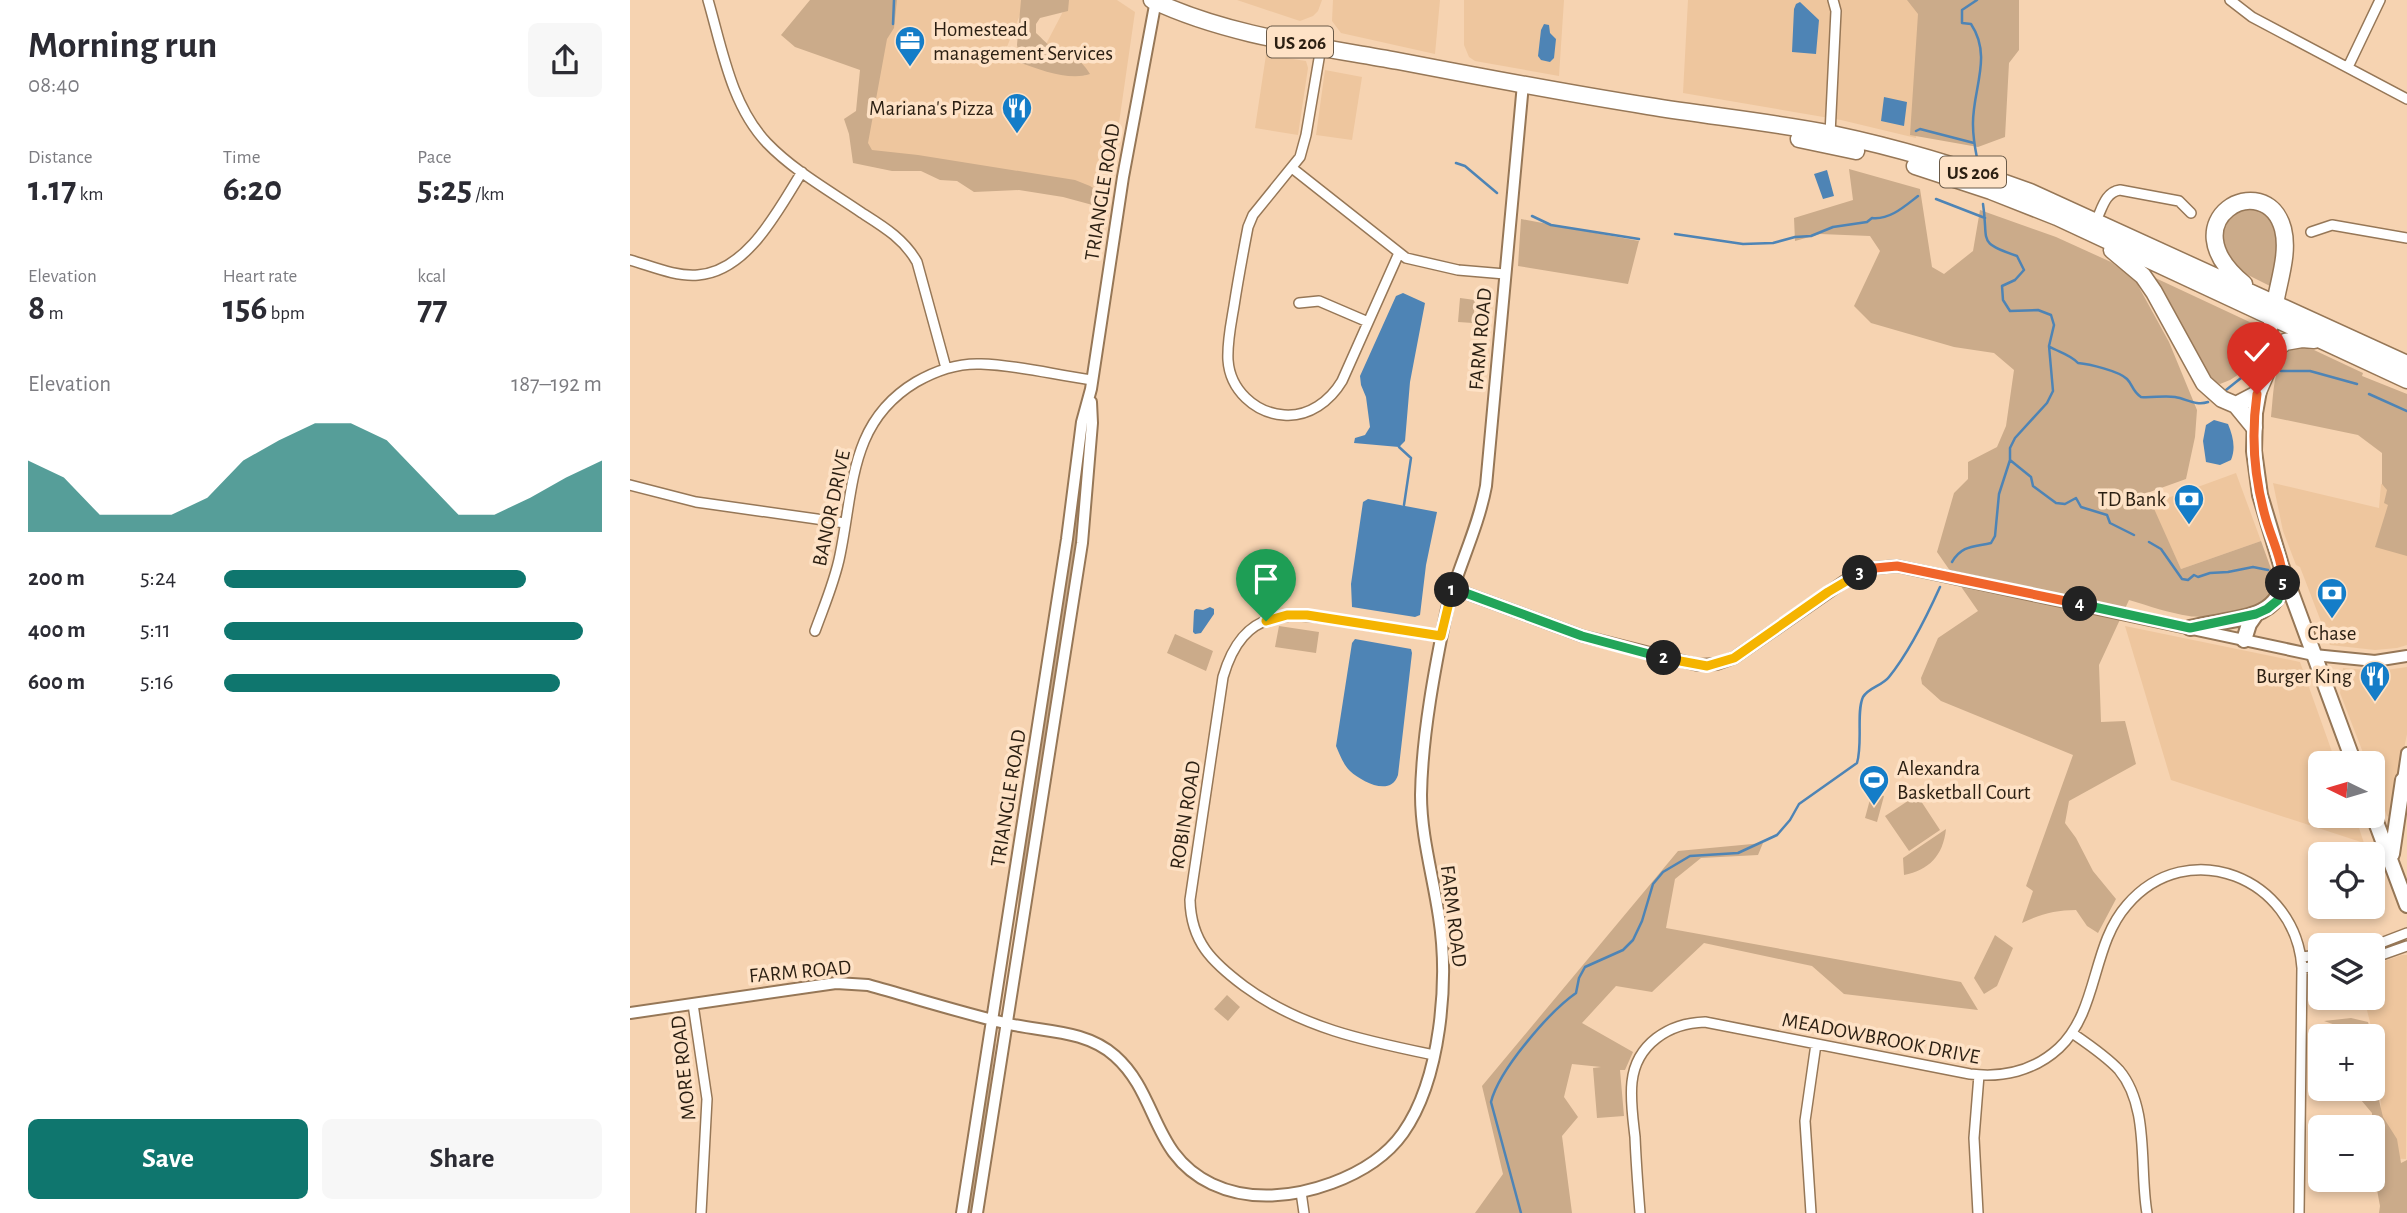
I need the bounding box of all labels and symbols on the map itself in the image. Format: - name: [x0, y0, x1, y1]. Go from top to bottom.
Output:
- place label: Homestead management Services: [933, 19, 1113, 64]
- office icon: Homestead management Services: [893, 24, 927, 68]
- road number: US 206: [1267, 26, 1333, 58]
- restaurant icon: Mariana's Pizza: [1000, 91, 1034, 135]
- place label: Mariana's Pizza: [869, 98, 994, 119]
- street label: TRIANGLE ROAD: [1081, 122, 1124, 262]
- road number: US 206: [1940, 156, 2006, 188]
- street label: FARM ROAD: [1466, 287, 1495, 391]
- pin: [2227, 322, 2287, 394]
- street label: BANOR DRIVE: [809, 448, 854, 568]
- bank icon: TD Bank: [2172, 482, 2206, 526]
- place label: TD Bank: [2097, 489, 2166, 510]
- pin: [1236, 549, 1296, 621]
- pin: 3: [1842, 556, 1878, 590]
- pin: 5: [2266, 566, 2300, 600]
- pin: 1: [1434, 572, 1470, 608]
- bank icon: Chase: [2315, 576, 2349, 620]
- pin: 4: [2062, 586, 2098, 622]
- place label: Chase: [2308, 623, 2357, 644]
- pin: 2: [1646, 640, 1682, 676]
- restaurant icon: Burger King: [2358, 659, 2392, 703]
- place label: Burger King: [2256, 666, 2353, 687]
- street label: TRIANGLE ROAD: [987, 728, 1030, 868]
- north arrow: [2308, 751, 2385, 828]
- place label: Alexandra Basketball Court: [1897, 758, 2031, 803]
- street label: ROBIN ROAD: [1167, 759, 1204, 871]
- sports icon: Alexandra Basketball Court: [1857, 763, 1891, 807]
- street label: FARM ROAD: [1437, 864, 1470, 968]
- street label: FARM ROAD: [748, 957, 852, 986]
- street label: MEADOWBROOK DRIVE: [1780, 1009, 1982, 1068]
- street label: MORE ROAD: [668, 1014, 699, 1121]

